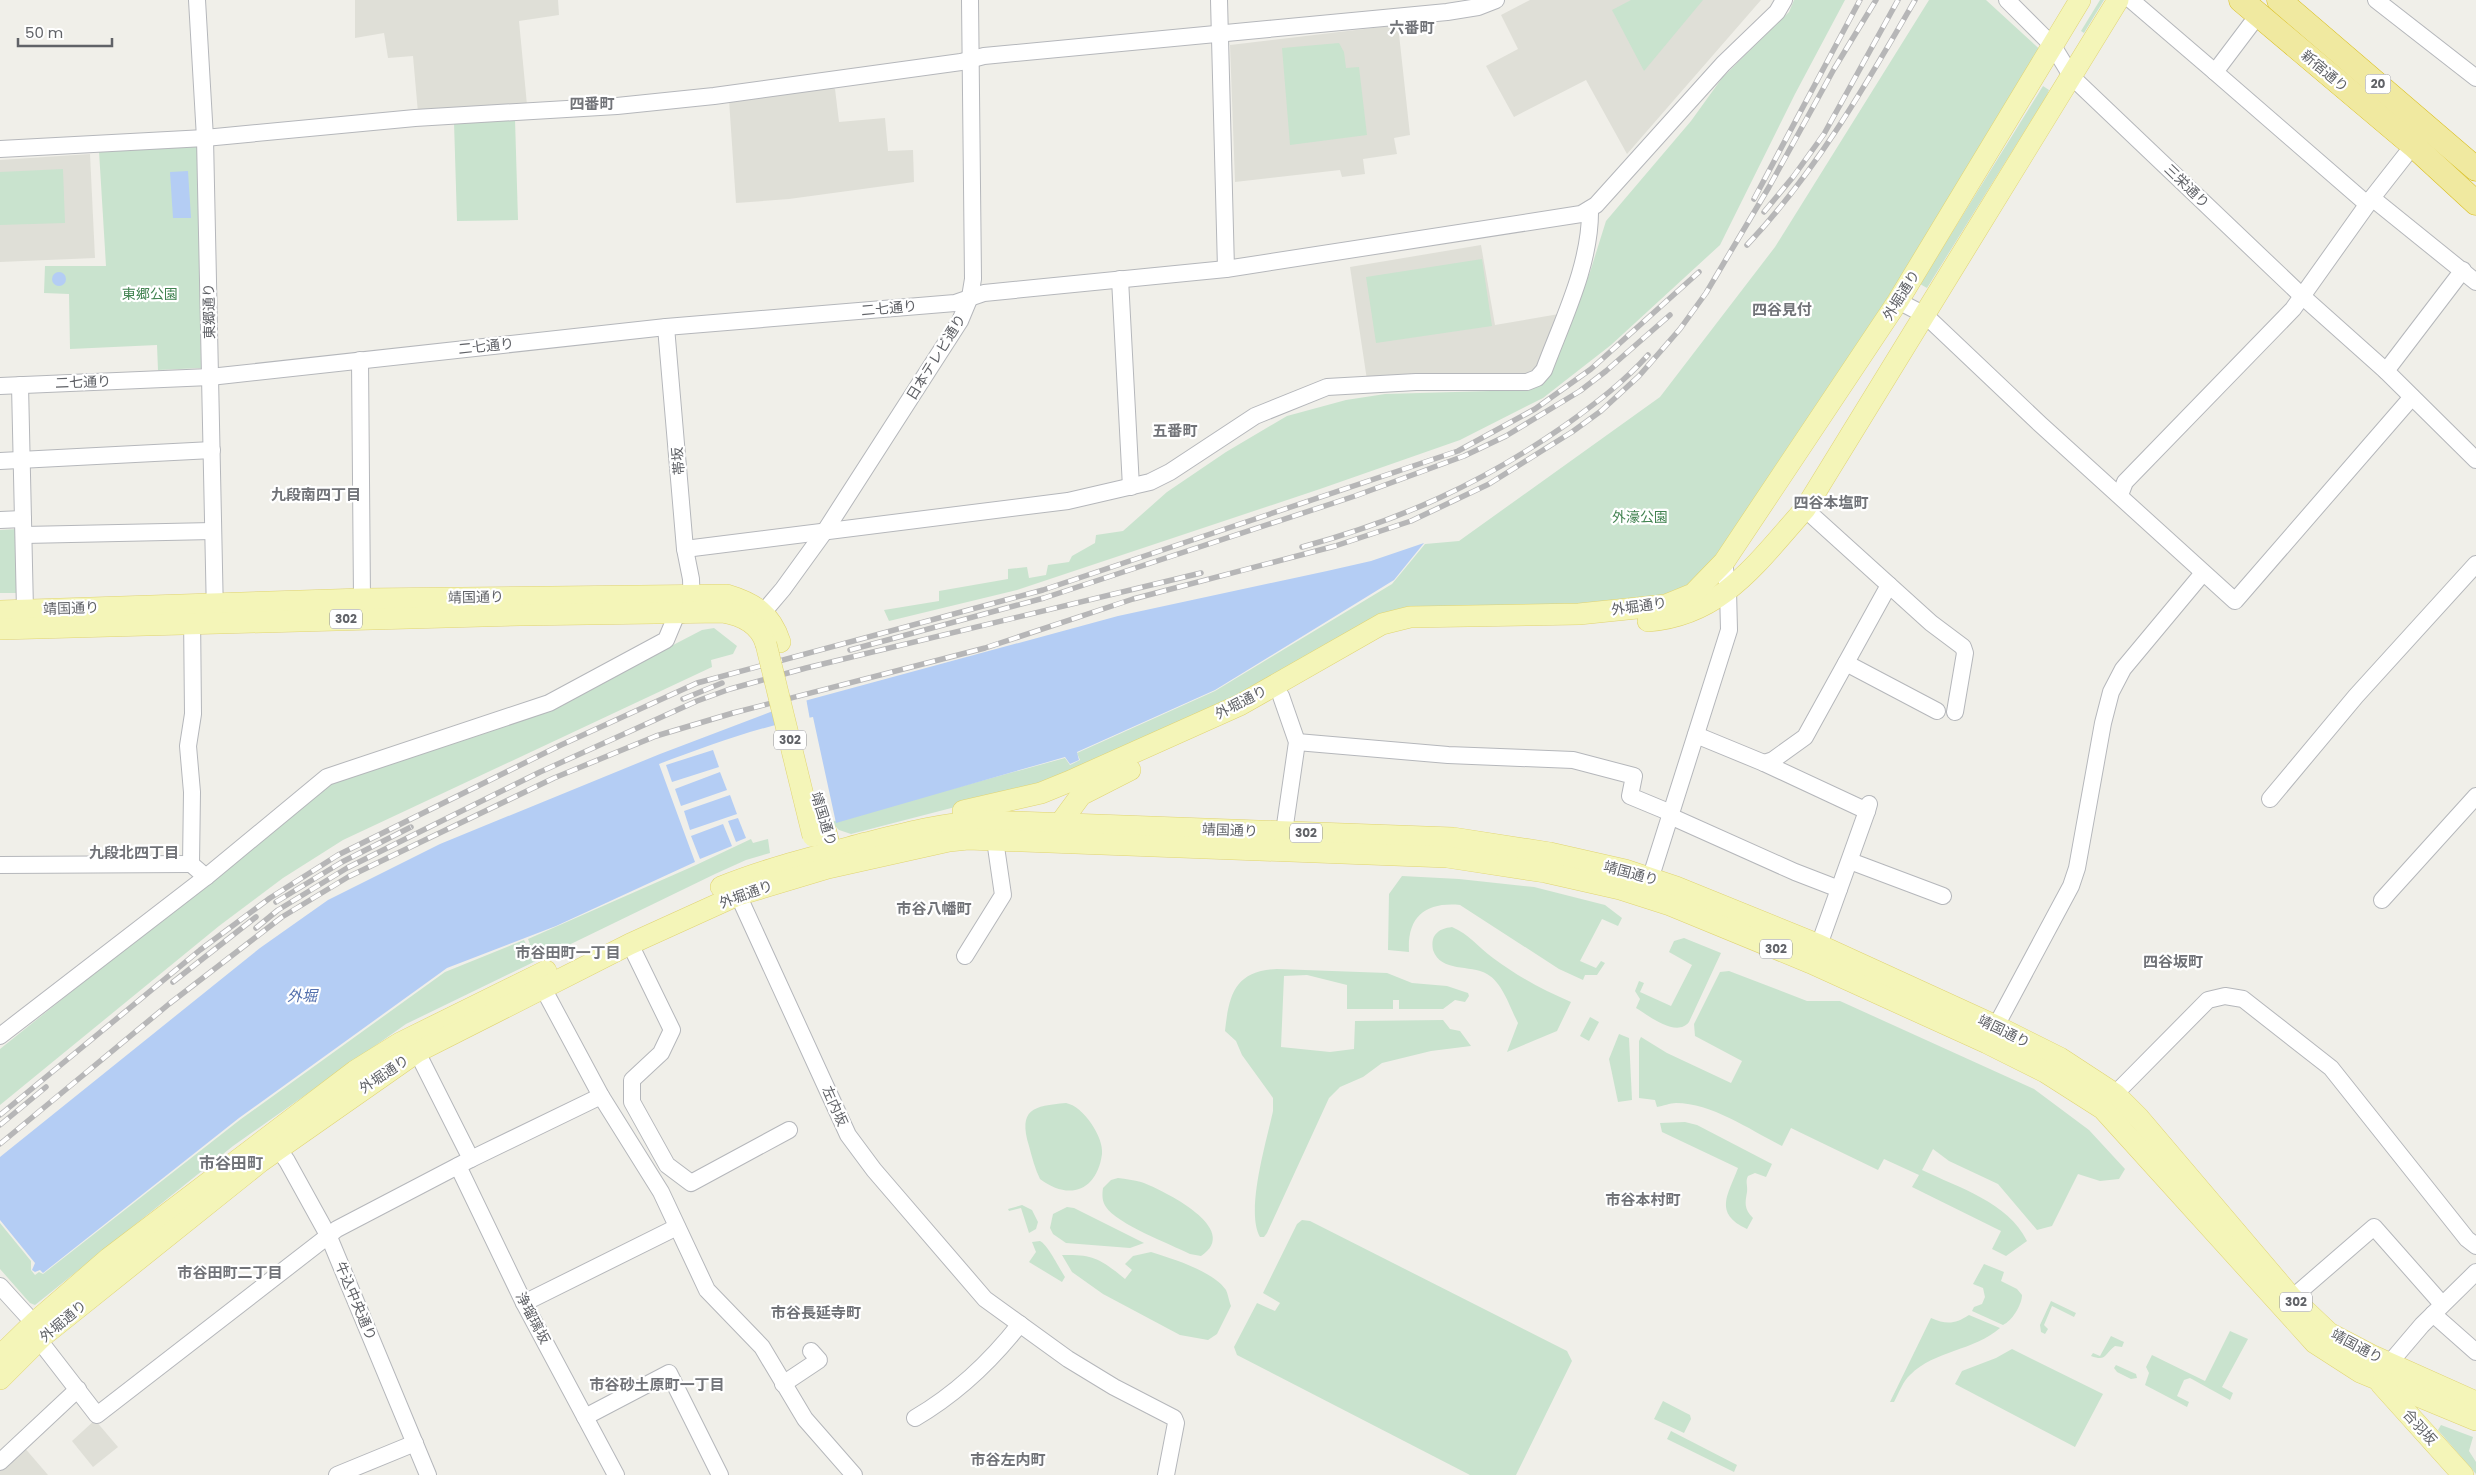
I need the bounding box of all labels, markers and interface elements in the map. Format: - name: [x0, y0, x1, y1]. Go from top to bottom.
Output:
- scale bar: [18, 15, 111, 47]
- district label: 六番町: [1389, 17, 1435, 38]
- text: 50 m: [25, 22, 63, 43]
- street label: 新宿通り: [2297, 45, 2353, 97]
- road number: 20: [2366, 74, 2390, 94]
- district label: 四番町: [569, 93, 615, 114]
- street label: 三栄通り: [2160, 159, 2214, 213]
- street label: 外堀通り: [1878, 266, 1924, 324]
- street label: 東郷通り: [199, 283, 219, 339]
- park label: 東郷公園: [122, 284, 178, 304]
- street label: 二七通り: [860, 296, 918, 320]
- district label: 四谷見付: [1752, 299, 1812, 320]
- street label: 日本テレビ通り: [902, 310, 970, 404]
- street label: 二七通り: [457, 333, 515, 359]
- street label: 二七通り: [55, 371, 111, 393]
- district label: 五番町: [1152, 420, 1198, 441]
- street label: 帯坂: [667, 446, 689, 476]
- district label: 九段南四丁目: [271, 484, 361, 505]
- district label: 四谷本塩町: [1793, 492, 1869, 513]
- park label: 外濠公園: [1612, 507, 1668, 527]
- street label: 靖国通り: [448, 587, 504, 607]
- street label: 外堀通り: [1610, 592, 1668, 620]
- street label: 靖国通り: [43, 597, 99, 619]
- road number: 302: [330, 610, 362, 628]
- street label: 外堀通り: [1212, 680, 1270, 724]
- road number: 302: [774, 730, 806, 750]
- street label: 靖国通り: [806, 789, 842, 849]
- street label: 靖国通り: [1202, 819, 1258, 841]
- road number: 302: [1290, 824, 1322, 842]
- district label: 九段北四丁目: [89, 842, 179, 863]
- street label: 靖国通り: [1601, 856, 1661, 890]
- street label: 外堀通り: [716, 875, 776, 913]
- district label: 市谷八幡町: [896, 898, 972, 919]
- road number: 302: [1760, 940, 1792, 959]
- district label: 市谷田町一丁目: [515, 942, 621, 963]
- district label: 四谷坂町: [2143, 951, 2203, 972]
- water label: 外堀: [287, 985, 319, 1006]
- street label: 靖国通り: [1974, 1010, 2034, 1052]
- street label: 外堀通り: [355, 1050, 413, 1098]
- street label: 左内坂: [817, 1083, 853, 1129]
- district label: 市谷田町: [199, 1152, 263, 1175]
- district label: 市谷本村町: [1605, 1189, 1681, 1210]
- street label: 牛込中央通り: [330, 1258, 382, 1344]
- district label: 市谷田町二丁目: [177, 1262, 283, 1283]
- street label: 浄瑠璃坂: [511, 1289, 555, 1347]
- road number: 302: [2280, 1292, 2312, 1311]
- street label: 外堀通り: [35, 1295, 91, 1347]
- district label: 市谷長延寺町: [771, 1302, 861, 1323]
- street label: 靖国通り: [2328, 1324, 2386, 1368]
- district label: 市谷砂土原町一丁目: [589, 1374, 725, 1395]
- street label: 合羽坂: [2399, 1405, 2441, 1449]
- district label: 市谷左内町: [970, 1449, 1046, 1470]

